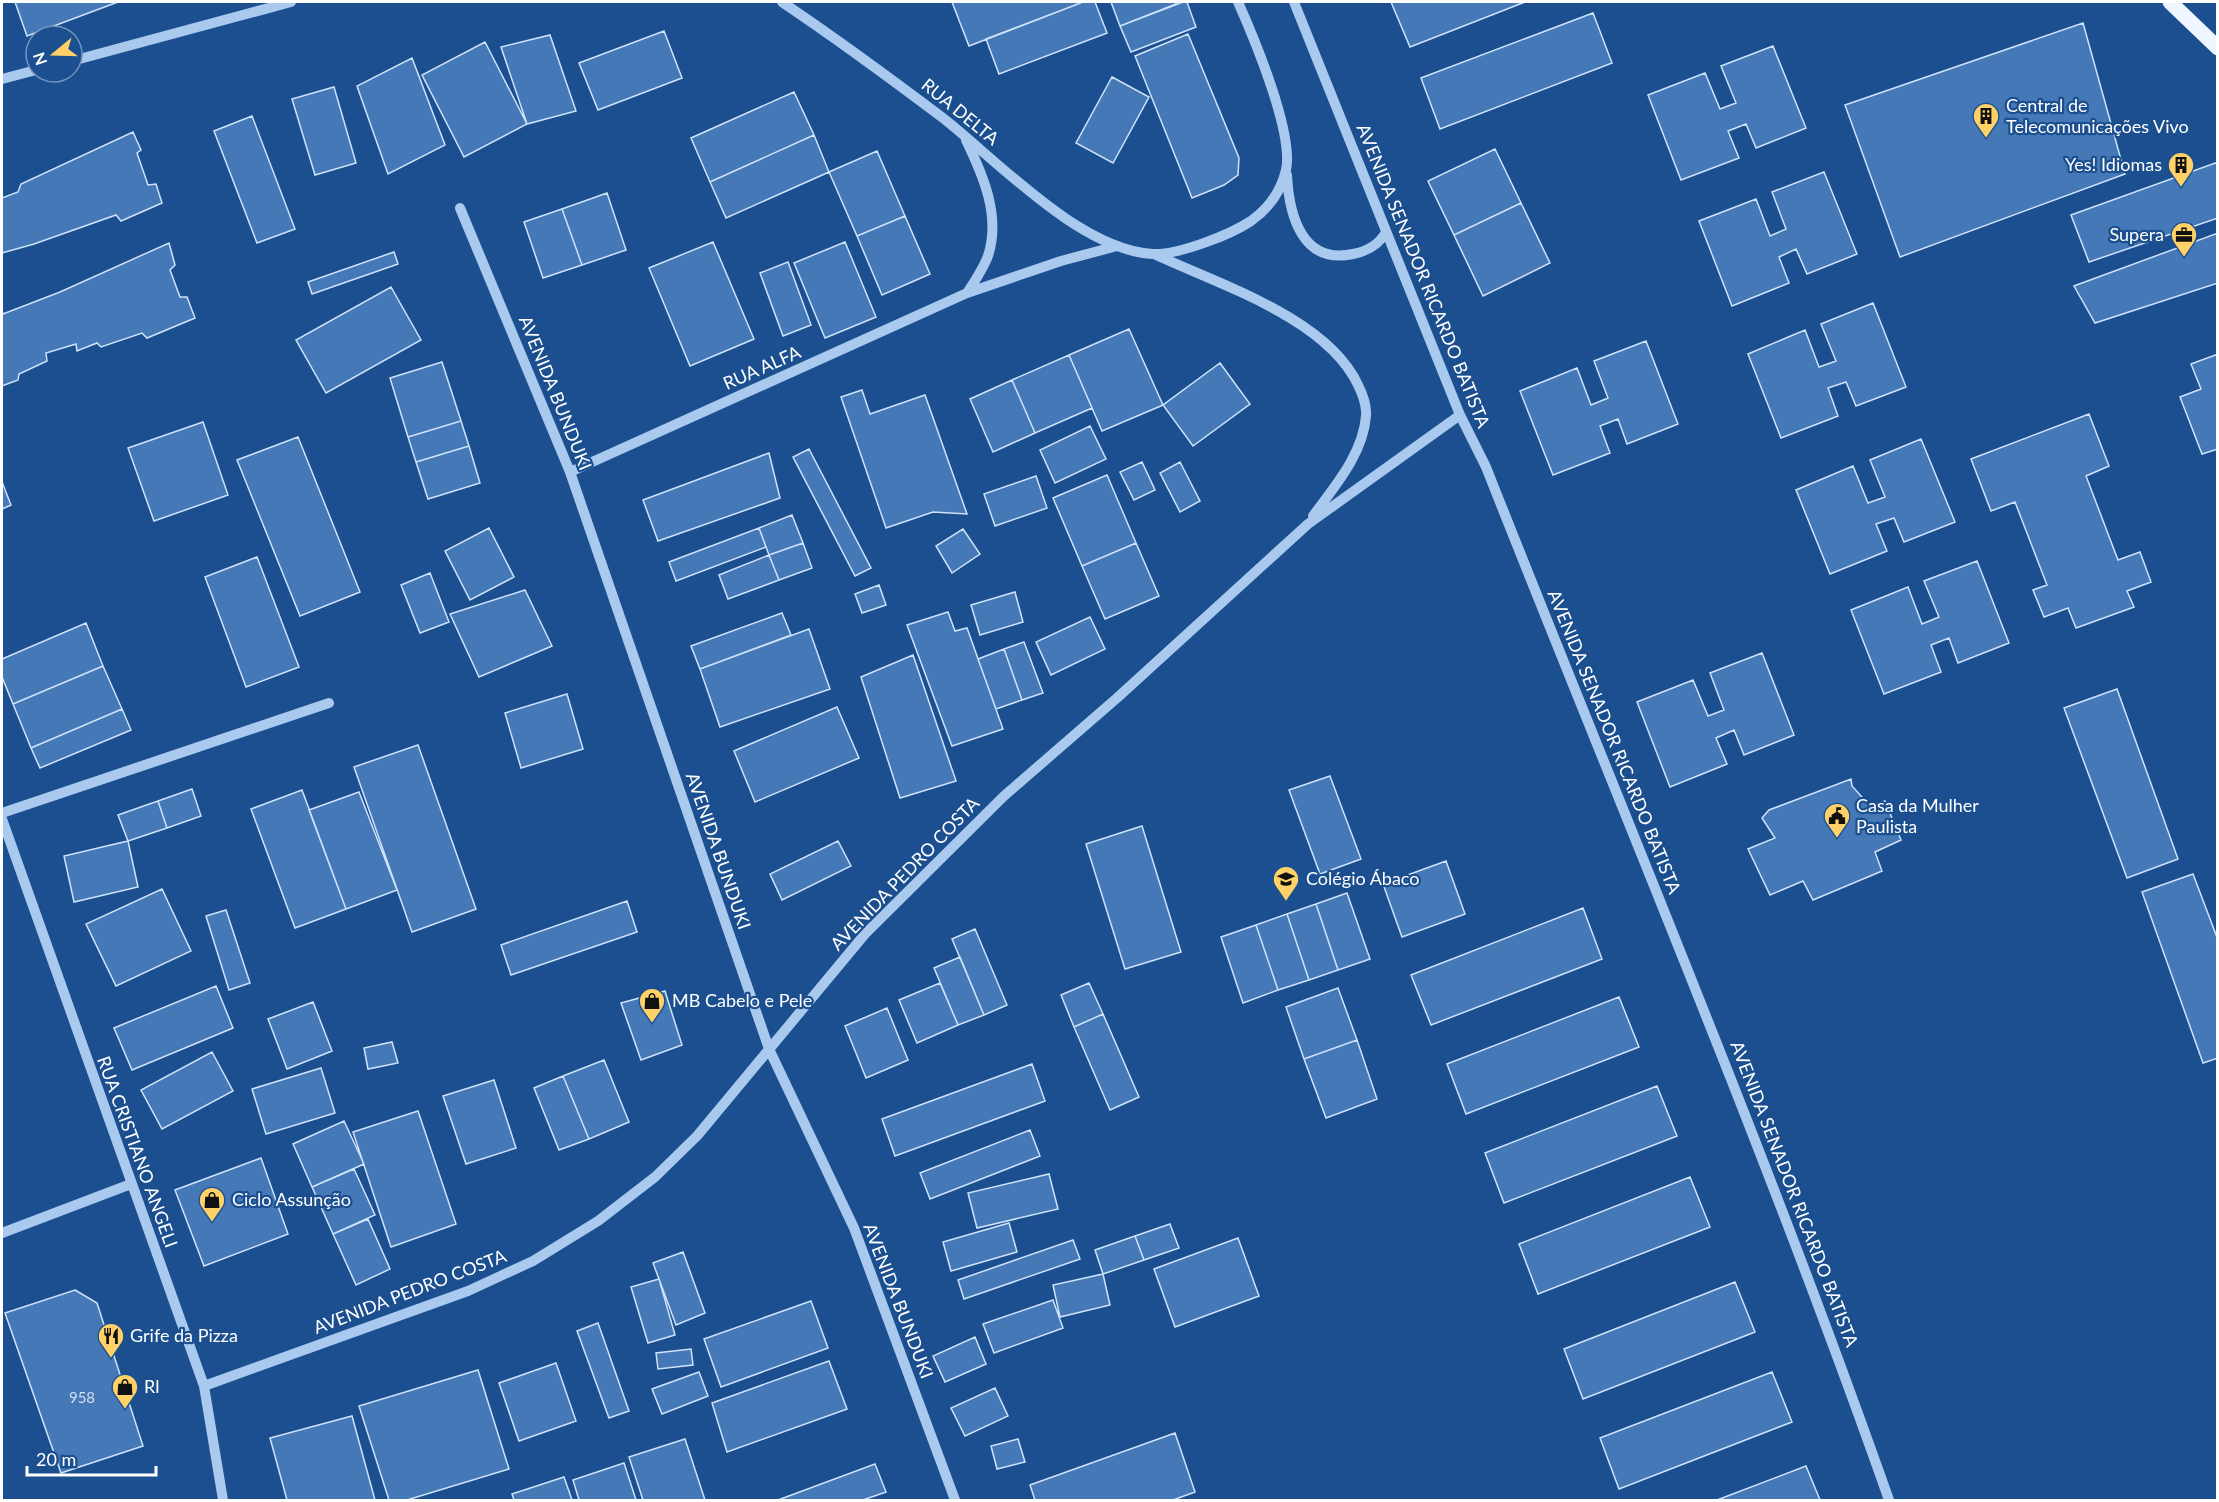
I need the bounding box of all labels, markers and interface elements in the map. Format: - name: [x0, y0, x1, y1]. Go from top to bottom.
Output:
- north arrow: [24, 24, 84, 84]
- text: N: [28, 50, 50, 68]
- street label: RUA DELTA: [917, 73, 1005, 150]
- place label: Central de Telecomunicações Vivo: [2006, 94, 2189, 137]
- building icon: Central de Telecomunicações Vivo: [1971, 101, 2001, 139]
- street label: AVENIDA SENADOR RICARDO BATISTA: [1353, 120, 1496, 432]
- building icon: Yes! Idiomas: [2166, 150, 2196, 188]
- place label: Yes! Idiomas: [2065, 153, 2162, 175]
- office icon: Supera: [2169, 220, 2199, 258]
- place label: Supera: [2109, 223, 2164, 245]
- street label: AVENIDA BUNDUKI: [515, 312, 597, 473]
- street label: RUA ALFA: [719, 340, 804, 394]
- street label: AVENIDA SENADOR RICARDO BATISTA: [1544, 586, 1687, 898]
- street label: AVENIDA BUNDUKI: [682, 769, 756, 932]
- street label: AVENIDA PEDRO COSTA: [825, 791, 984, 955]
- place label: Casa da Mulher Paulista: [1856, 794, 1979, 837]
- public building icon: Casa da Mulher Paulista: [1822, 801, 1852, 839]
- school or university icon: Colégio Ábaco: [1271, 864, 1301, 902]
- place label: Colégio Ábaco: [1306, 867, 1420, 889]
- shop icon: MB Cabelo e Pele: [637, 986, 667, 1024]
- place label: MB Cabelo e Pele: [672, 989, 812, 1011]
- street label: AVENIDA SENADOR RICARDO BATISTA: [1726, 1037, 1864, 1351]
- street label: RUA CRISTIANO ANGELI: [93, 1053, 183, 1250]
- shop icon: Ciclo Assunção: [197, 1185, 227, 1223]
- place label: Ciclo Assunção: [232, 1188, 351, 1210]
- street label: AVENIDA BUNDUKI: [859, 1220, 939, 1381]
- street label: AVENIDA PEDRO COSTA: [310, 1244, 510, 1338]
- restaurant icon: Grife da Pizza: [96, 1321, 126, 1359]
- place label: Grife da Pizza: [130, 1324, 238, 1346]
- shop icon: Rl: [110, 1372, 140, 1410]
- place label: Rl: [144, 1375, 159, 1397]
- house number: 958: [69, 1388, 95, 1406]
- scale bar: [27, 1439, 156, 1477]
- text: 20 m: [36, 1448, 76, 1470]

